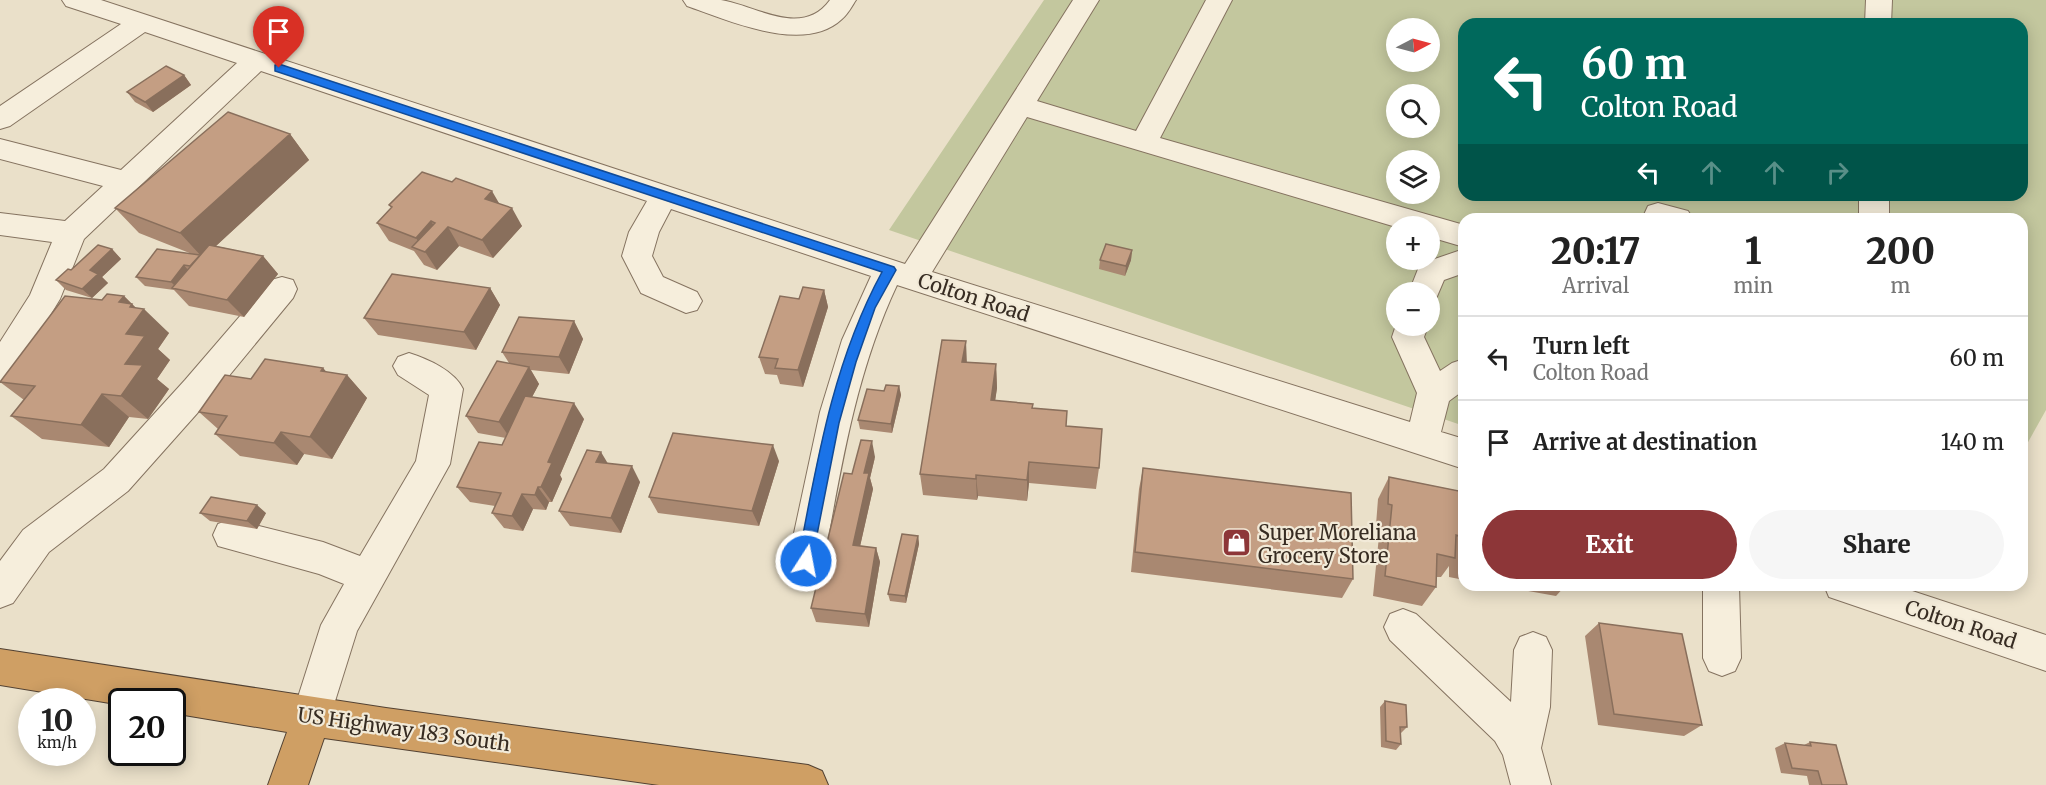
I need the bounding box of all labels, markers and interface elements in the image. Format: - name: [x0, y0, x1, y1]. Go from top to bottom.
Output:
- pin: [253, 6, 304, 68]
- icon: arrive: [262, 15, 295, 48]
- north arrow: [1386, 18, 1440, 72]
- map controls: [1386, 18, 1440, 336]
- text: 60 m: [1581, 38, 1687, 90]
- icon: left: [1482, 42, 1560, 120]
- button: search: [1386, 84, 1440, 138]
- text: Colton Road: [1581, 90, 1737, 124]
- button: layers: [1386, 150, 1440, 204]
- icon: left: [1632, 156, 1665, 189]
- icon: ahead: [1695, 156, 1728, 189]
- icon: ahead: [1758, 156, 1791, 189]
- icon: right: [1821, 156, 1854, 189]
- button: +: [1386, 216, 1440, 270]
- text: 20:17: [1551, 229, 1640, 274]
- text: 1: [1745, 229, 1762, 274]
- text: 200: [1866, 229, 1935, 274]
- street label: Colton Road: [915, 267, 1033, 327]
- text: Arrival: [1562, 273, 1629, 298]
- text: min: [1733, 273, 1773, 298]
- text: m: [1891, 273, 1910, 298]
- button: −: [1386, 282, 1440, 336]
- text: Turn left: [1533, 332, 1630, 360]
- icon: left: [1482, 342, 1515, 375]
- text: 60 m: [1950, 344, 2004, 372]
- text: Colton Road: [1533, 360, 1649, 385]
- icon: arrive: [1482, 426, 1515, 459]
- text: Arrive at destination: [1533, 428, 1757, 456]
- text: 140 m: [1941, 428, 2004, 456]
- button: Exit: [1482, 510, 1737, 579]
- button: Share: [1749, 510, 2004, 579]
- place label: Super Moreliana Grocery Store: [1258, 520, 1417, 568]
- shop icon: Super Moreliana Grocery Store: [1221, 527, 1253, 559]
- position arrow: [774, 529, 838, 593]
- street label: Colton Road: [1902, 594, 2020, 654]
- speed limit sign: 20: [108, 688, 186, 766]
- text: 10: [41, 701, 73, 739]
- street label: US Highway 183 South: [296, 702, 512, 756]
- text: km/h: [37, 733, 77, 752]

